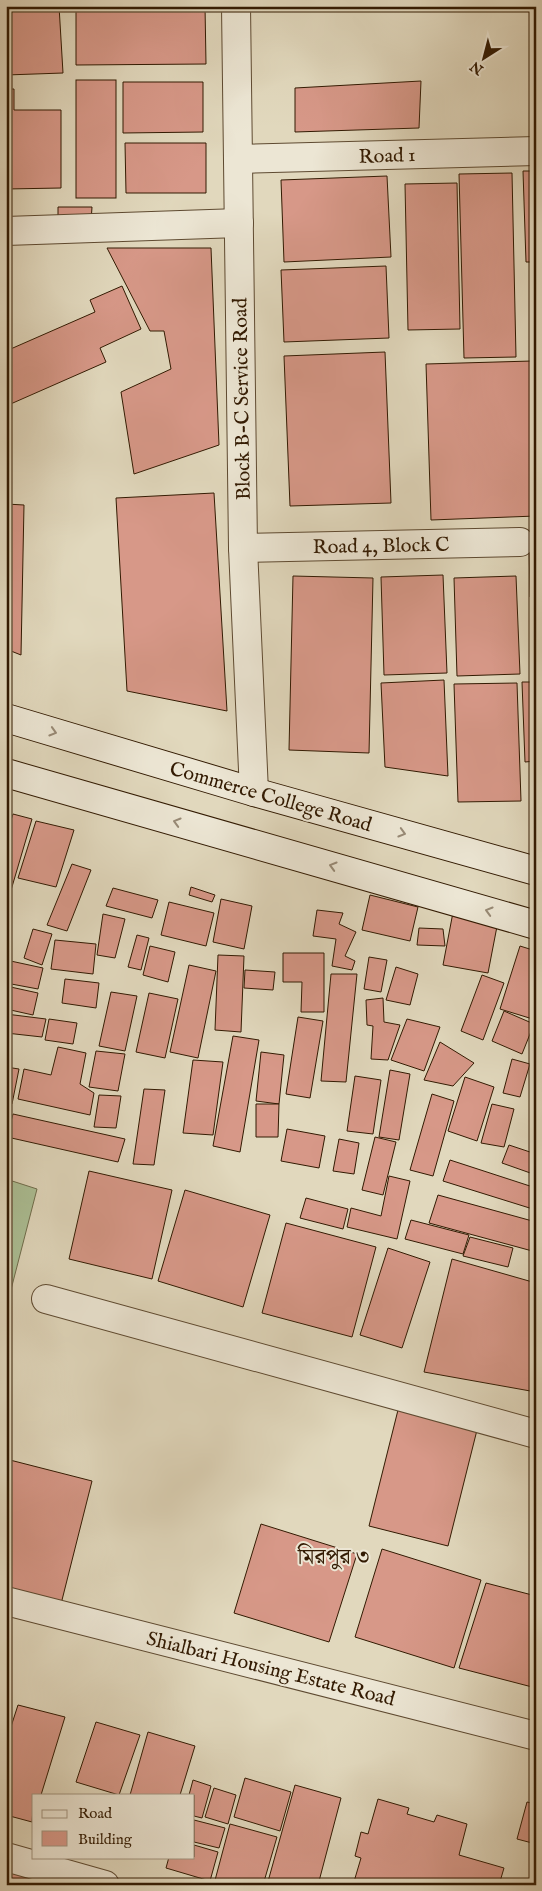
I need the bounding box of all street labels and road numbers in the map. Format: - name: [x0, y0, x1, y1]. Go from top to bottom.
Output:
- street label: Road 1: [358, 143, 416, 170]
- street label: Block B-C Service Road: [228, 297, 257, 500]
- street label: Road 4, Block C: [312, 533, 450, 560]
- street label: Commerce College Road: [167, 757, 375, 838]
- street label: Shialbari Housing Estate Road: [144, 1626, 398, 1713]

